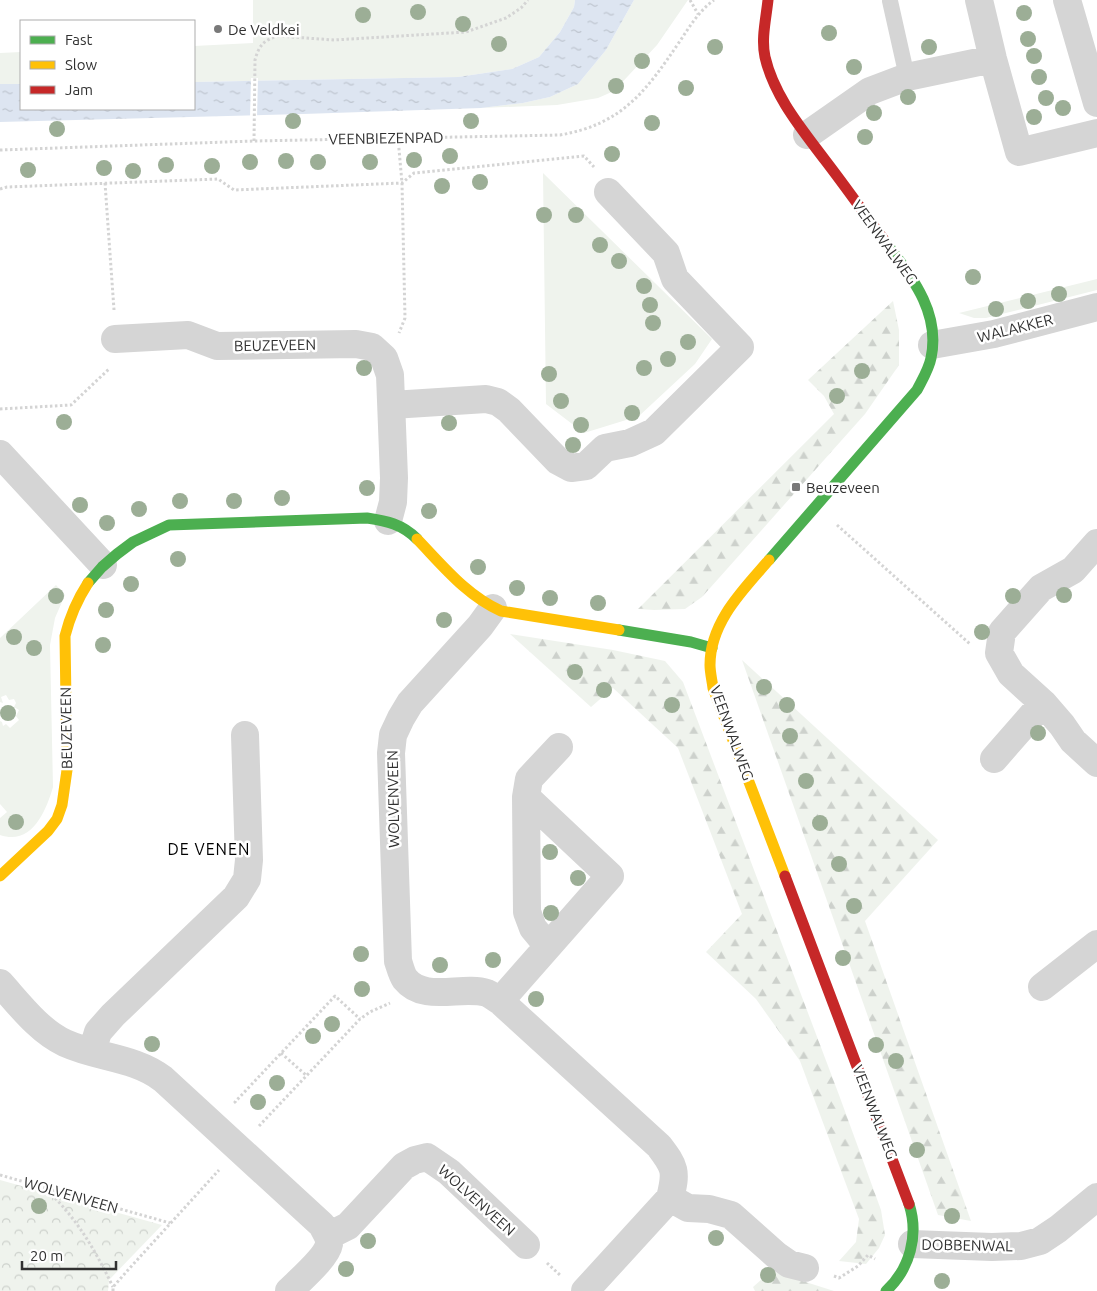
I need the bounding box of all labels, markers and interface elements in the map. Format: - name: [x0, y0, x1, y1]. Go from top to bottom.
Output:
- legend: [20, 20, 195, 110]
- place label: De Veldkei: [228, 21, 300, 38]
- marker: De Veldkei: [212, 23, 224, 35]
- text: Fast: [65, 31, 93, 48]
- text: Slow: [65, 56, 98, 73]
- text: Jam: [65, 81, 93, 98]
- street label: VEENBIEZENPAD: [328, 128, 444, 148]
- street label: VEENWALWEG: [849, 197, 921, 287]
- street label: WALAKKER: [975, 310, 1055, 346]
- street label: BEUZEVEEN: [234, 336, 316, 354]
- place label: Beuzeveen: [806, 479, 880, 496]
- marker: Beuzeveen: [790, 481, 802, 493]
- street label: VEENWALWEG: [707, 683, 757, 783]
- street label: BEUZEVEEN: [57, 687, 75, 769]
- street label: WOLVENVEEN: [384, 750, 402, 848]
- district label: DE VENEN: [168, 840, 250, 858]
- street label: VEENWALWEG: [849, 1062, 901, 1162]
- street label: WOLVENVEEN: [435, 1161, 519, 1239]
- street label: WOLVENVEEN: [22, 1173, 120, 1217]
- street label: DOBBENWAL: [921, 1236, 1013, 1254]
- scale bar: [22, 1238, 116, 1270]
- text: 20 m: [30, 1247, 63, 1264]

